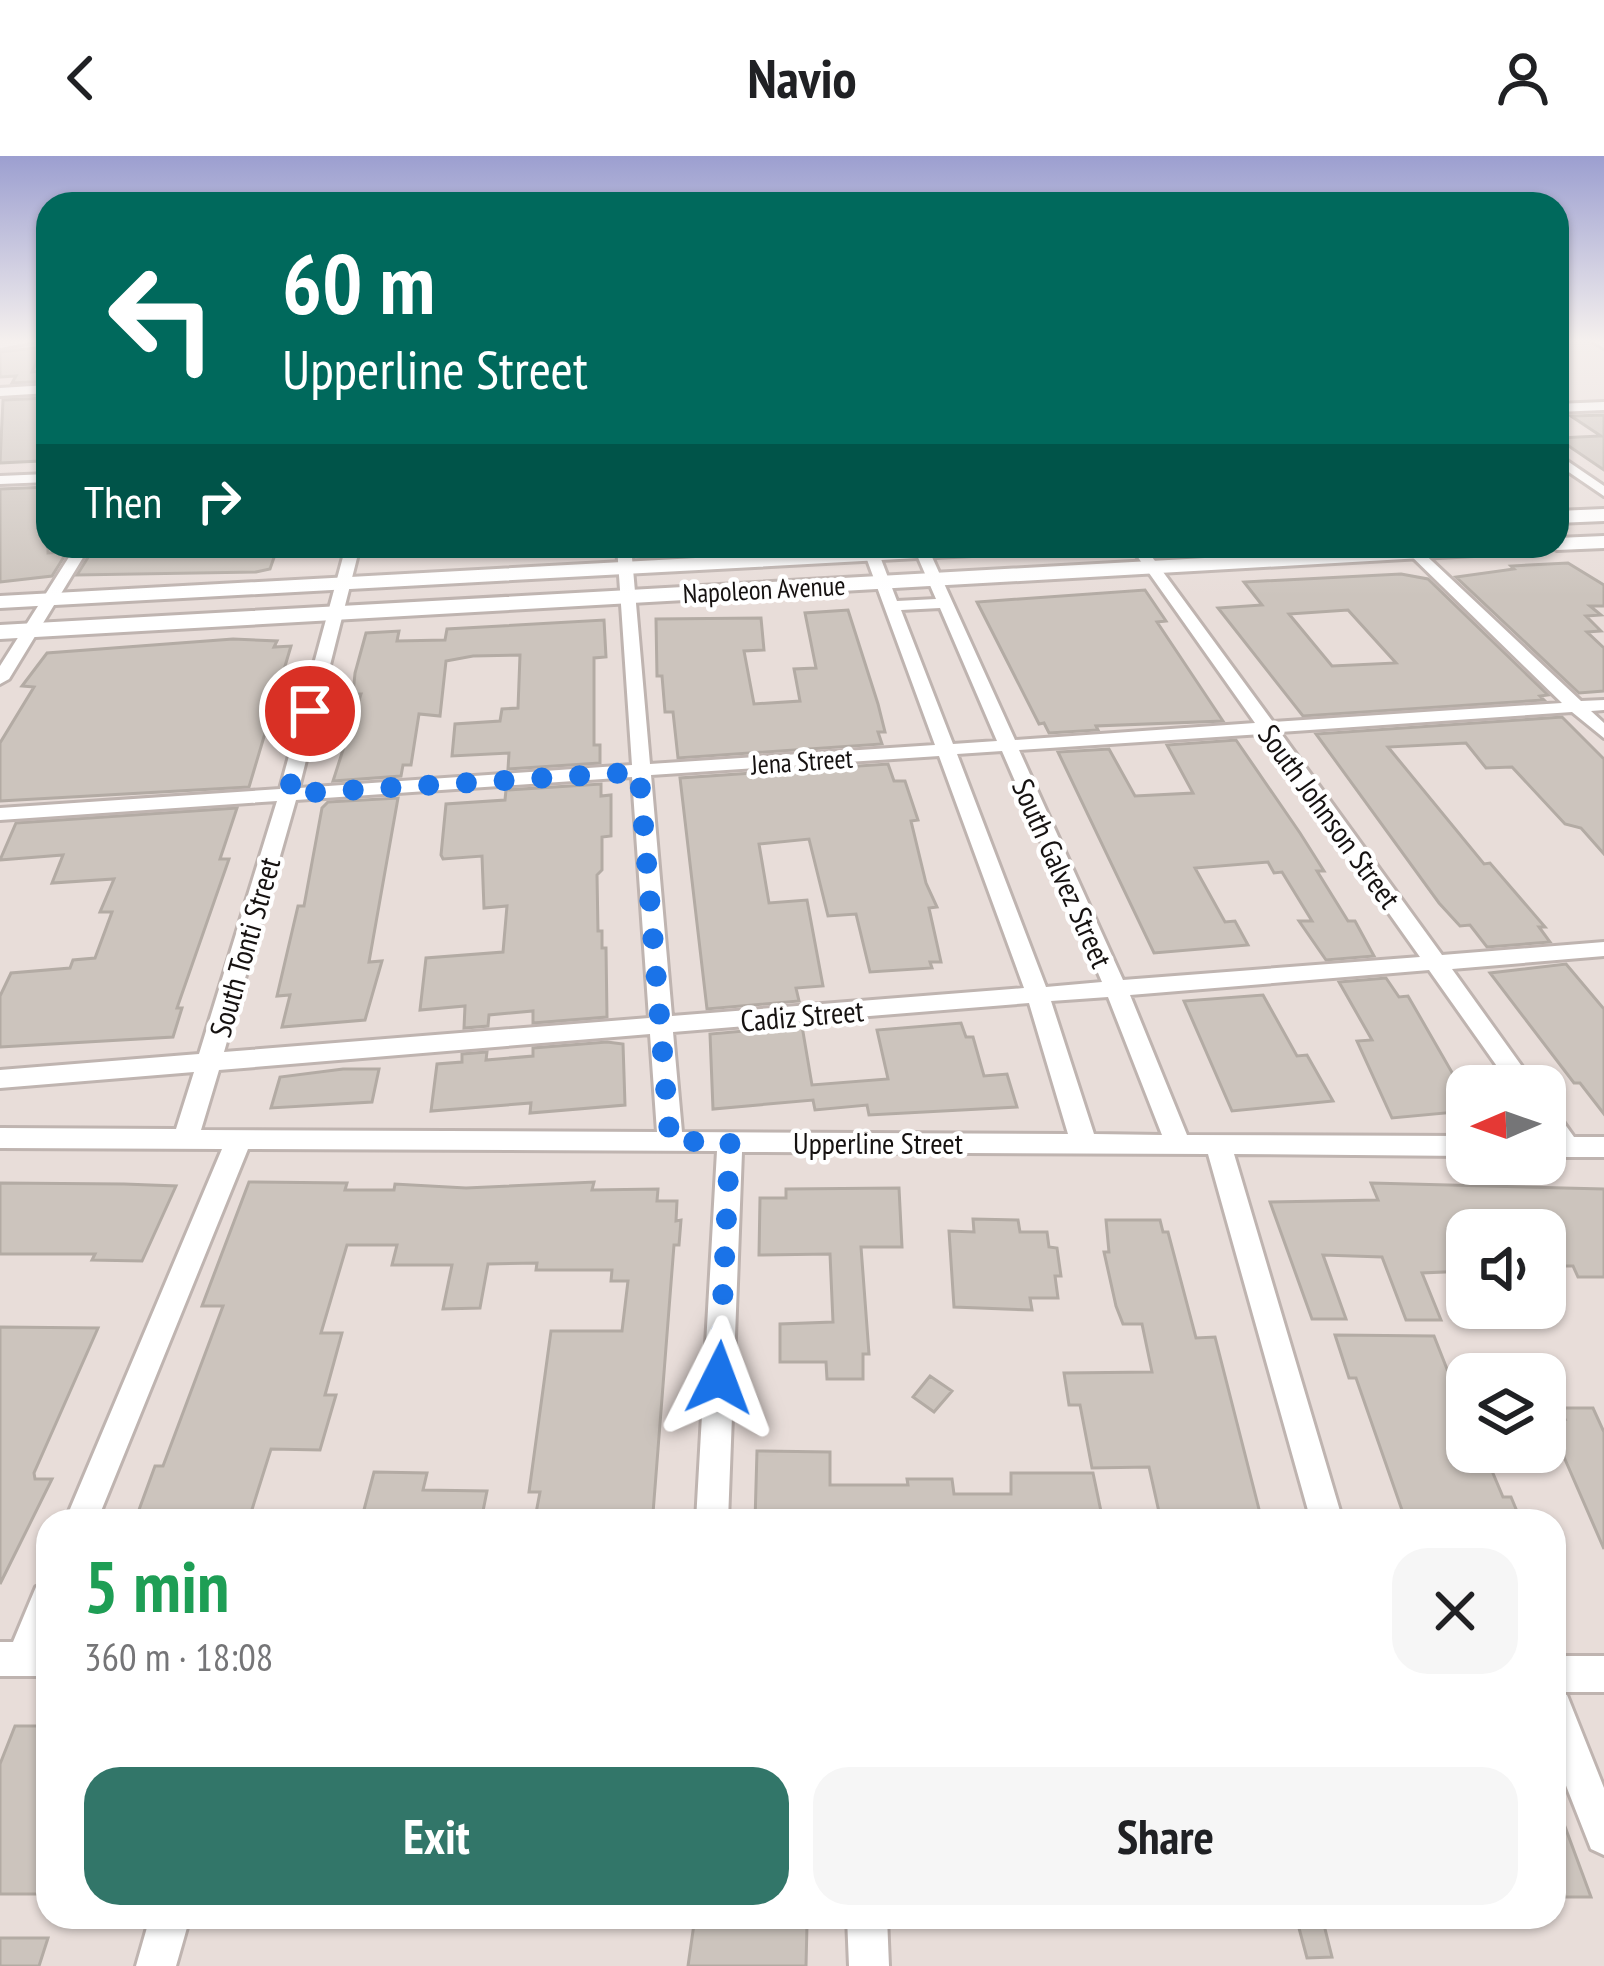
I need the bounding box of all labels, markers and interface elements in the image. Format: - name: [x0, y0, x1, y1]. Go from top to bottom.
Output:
- text: Navio: [747, 43, 857, 113]
- icon: back: [48, 45, 114, 111]
- icon: person: [1490, 45, 1556, 111]
- text: 60 m: [282, 228, 435, 337]
- icon: left: [84, 240, 240, 396]
- text: Upperline Street: [282, 334, 588, 404]
- icon: right: [186, 468, 252, 534]
- text: Then: [84, 472, 162, 530]
- street label: Napoleon Avenue: [682, 568, 846, 610]
- pin: [259, 660, 361, 762]
- icon: arrive: [277, 678, 343, 744]
- street label: South Johnson Street: [1250, 716, 1410, 916]
- street label: Jena Street: [749, 740, 855, 782]
- street label: South Galvez Street: [1004, 772, 1122, 974]
- street label: South Tonti Street: [200, 852, 289, 1042]
- street label: Cadiz Street: [739, 990, 866, 1040]
- north arrow: [1446, 1065, 1566, 1185]
- map controls: [1446, 1065, 1566, 1473]
- street label: Upperline Street: [793, 1123, 964, 1162]
- button: sound: [1446, 1209, 1566, 1329]
- position arrow: [656, 1315, 782, 1441]
- button: layers: [1446, 1353, 1566, 1473]
- text: 5 min: [84, 1539, 229, 1632]
- button: close: [1392, 1548, 1518, 1674]
- text: 360 m · 18:08: [84, 1631, 273, 1682]
- button: Exit: [84, 1767, 789, 1905]
- button: Share: [813, 1767, 1518, 1905]

